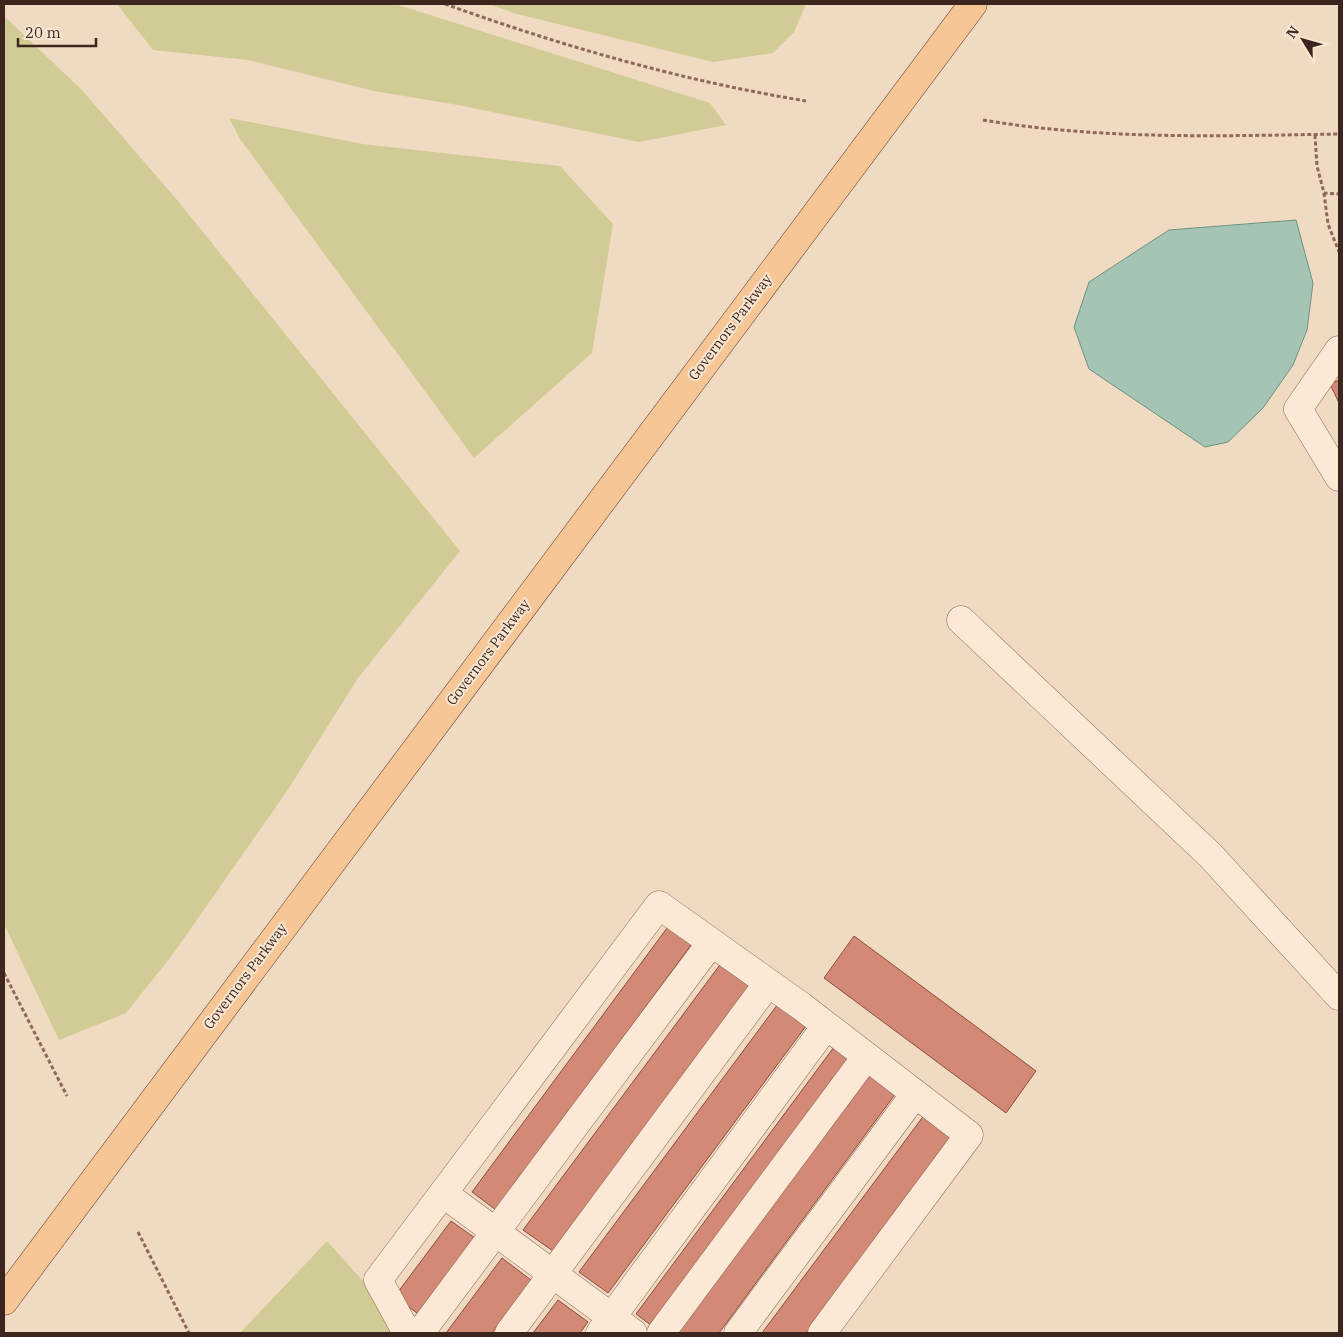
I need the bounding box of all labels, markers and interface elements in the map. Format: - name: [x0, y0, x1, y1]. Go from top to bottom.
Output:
- scale bar: [18, 15, 95, 47]
- north arrow: [1278, 15, 1328, 65]
- text: N: [1282, 22, 1303, 42]
- text: 20 m: [25, 23, 61, 42]
- street label: Governors Parkway: [684, 270, 776, 384]
- street label: Governors Parkway: [442, 595, 534, 709]
- street label: Governors Parkway: [199, 919, 291, 1033]

